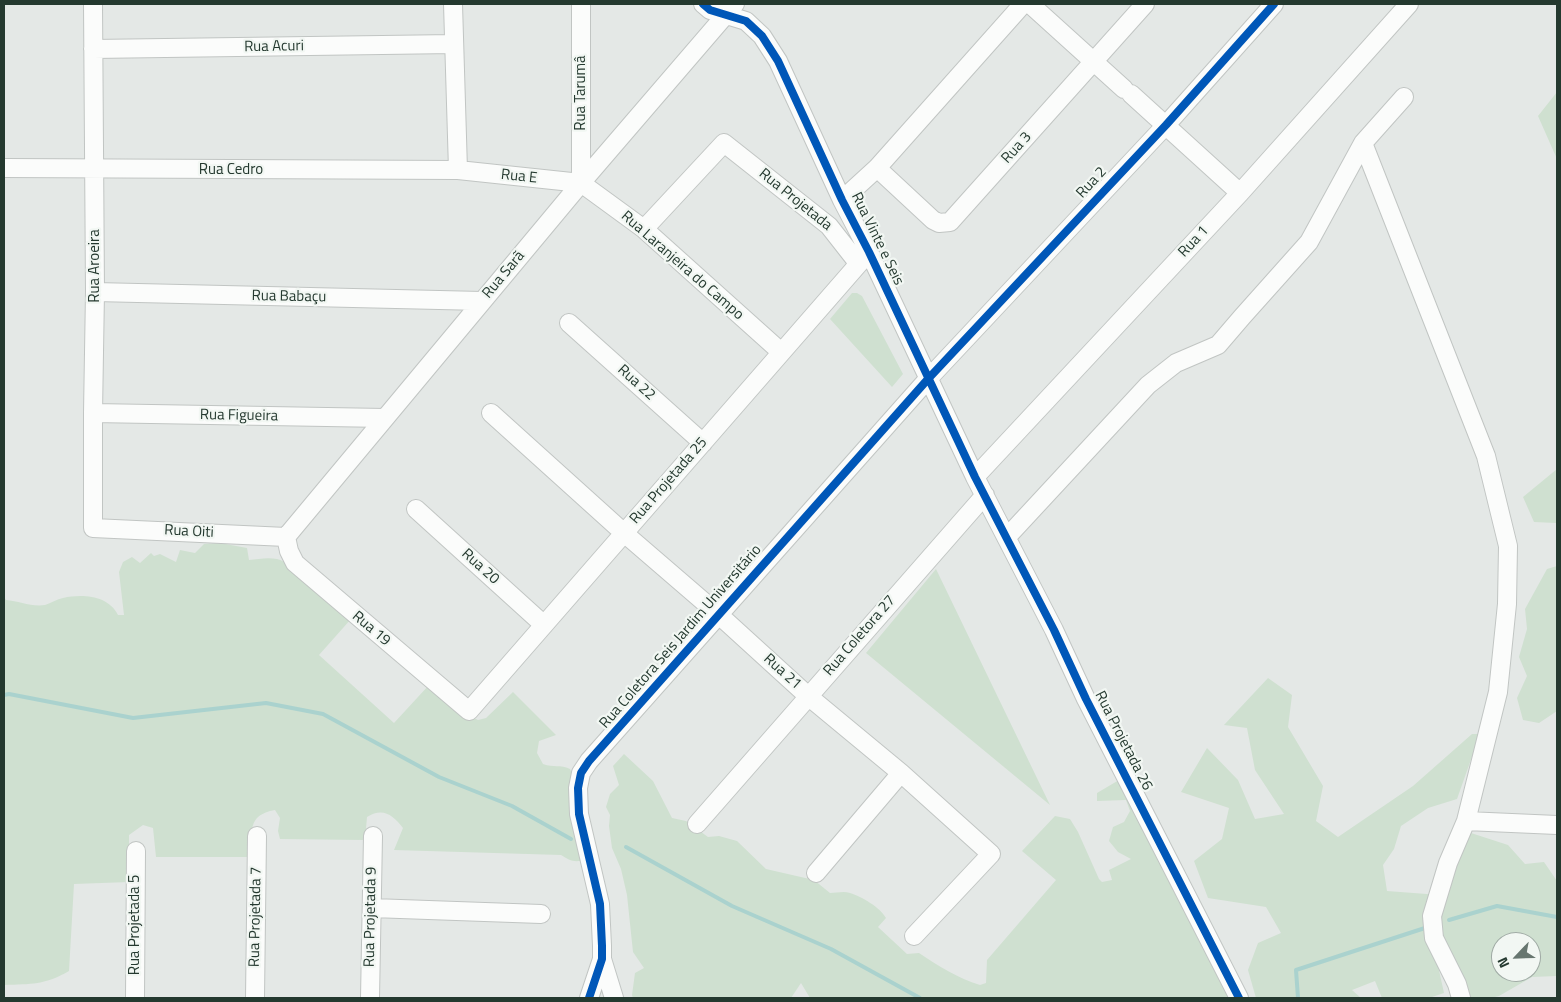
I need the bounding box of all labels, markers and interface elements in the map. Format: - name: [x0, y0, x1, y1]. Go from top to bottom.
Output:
- street label: Rua Acuri: [244, 37, 304, 57]
- street label: Rua Tarumâ: [572, 55, 590, 131]
- street label: Rua 3: [998, 128, 1036, 168]
- street label: Rua Cedro: [199, 161, 263, 179]
- street label: Rua 2: [1073, 164, 1111, 202]
- street label: Rua Projetada: [755, 165, 835, 235]
- street label: Rua E: [500, 166, 538, 188]
- street label: Rua Vinte e Seis: [847, 190, 907, 288]
- street label: Rua Laranjeira do Campo: [617, 208, 747, 324]
- street label: Rua 1: [1175, 223, 1213, 261]
- street label: Rua Aroeira: [86, 229, 104, 303]
- street label: Rua Sarã: [479, 248, 529, 302]
- street label: Rua Babaçu: [252, 287, 326, 307]
- street label: Rua 22: [613, 361, 659, 405]
- street label: Rua Figueira: [200, 406, 278, 426]
- street label: Rua Projetada 25: [626, 434, 712, 528]
- street label: Rua Oiti: [164, 522, 214, 542]
- street label: Rua Coletora Seis Jardim Universitário: [596, 541, 766, 733]
- street label: Rua 20: [457, 545, 503, 589]
- street label: Rua Coletora 27: [820, 592, 900, 680]
- street label: Rua 19: [348, 608, 394, 650]
- street label: Rua 21: [759, 650, 805, 694]
- street label: Rua Projetada 26: [1090, 688, 1156, 794]
- street label: Rua Projetada 7: [246, 867, 266, 967]
- street label: Rua Projetada 9: [361, 867, 381, 967]
- street label: Rua Projetada 5: [126, 875, 144, 975]
- north arrow: [1491, 932, 1541, 982]
- text: N: [1491, 954, 1514, 972]

